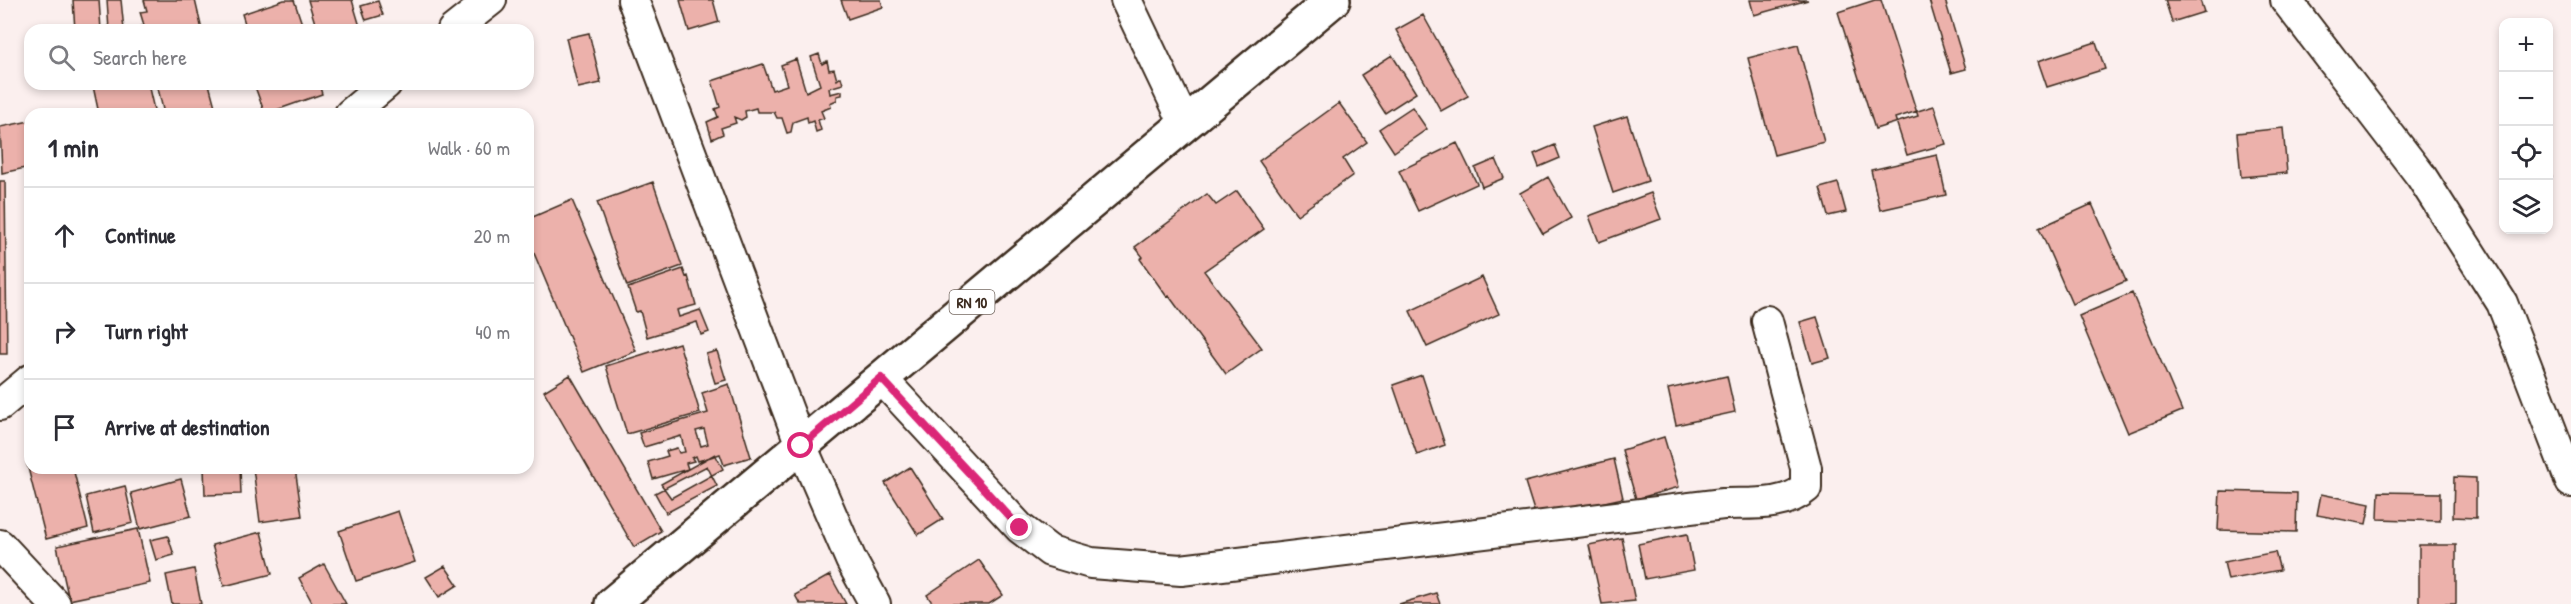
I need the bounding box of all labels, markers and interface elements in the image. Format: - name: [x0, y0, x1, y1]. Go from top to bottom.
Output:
- map controls: [2499, 18, 2553, 234]
- button: +: [2499, 18, 2553, 72]
- search box: [24, 24, 534, 90]
- icon: search: [45, 41, 78, 74]
- text: Search here: [93, 42, 187, 72]
- button: −: [2499, 72, 2553, 126]
- button: locate: [2499, 126, 2553, 180]
- text: 1 min: [48, 130, 99, 165]
- text: Walk · 60 m: [428, 134, 510, 161]
- button: layers: [2499, 180, 2553, 234]
- icon: ahead: [48, 219, 81, 252]
- text: Continue: [105, 220, 176, 250]
- text: 20 m: [473, 222, 510, 249]
- road number: RN 10: [950, 290, 994, 314]
- icon: right: [48, 315, 81, 348]
- text: Turn right: [105, 316, 188, 346]
- text: 40 m: [475, 318, 510, 345]
- icon: arrive: [48, 411, 81, 444]
- text: Arrive at destination: [105, 412, 270, 442]
- route start: [787, 432, 813, 458]
- route end: [1006, 514, 1032, 540]

